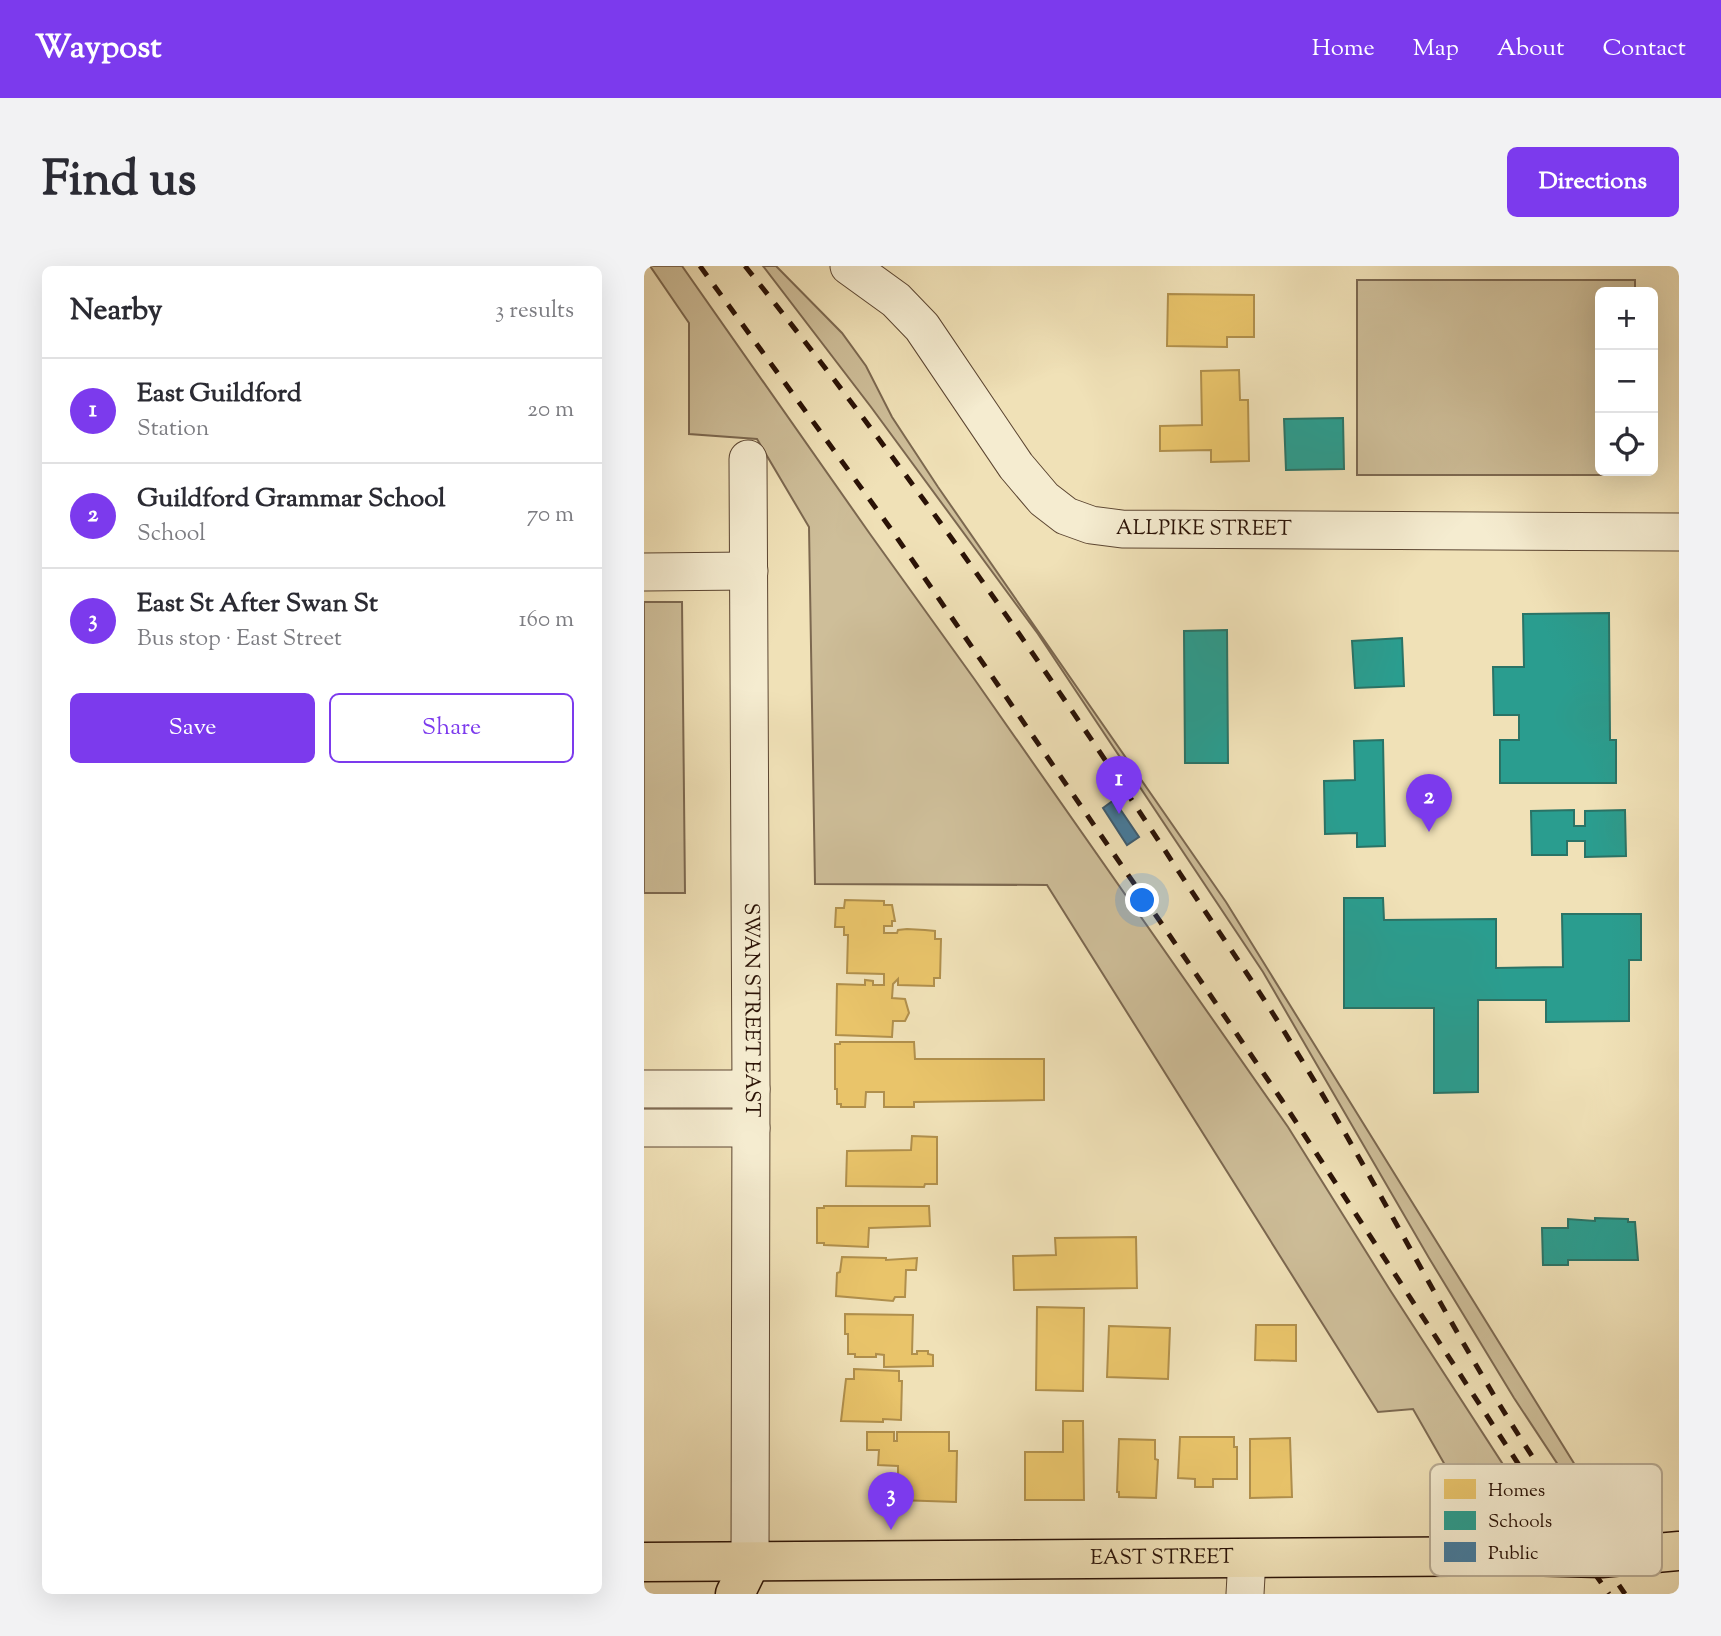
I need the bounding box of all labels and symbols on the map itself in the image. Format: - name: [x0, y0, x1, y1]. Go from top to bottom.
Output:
- street label: ALLPIKE STREET: [1116, 514, 1292, 545]
- pin: 1: [1096, 756, 1142, 814]
- pin: 2: [1406, 774, 1452, 832]
- your location: [1125, 883, 1159, 917]
- street label: SWAN STREET EAST: [735, 903, 766, 1118]
- legend: [1430, 1464, 1662, 1576]
- pin: 3: [868, 1472, 914, 1530]
- text: Homes: [1488, 1478, 1545, 1505]
- text: Schools: [1488, 1509, 1552, 1536]
- text: Public: [1488, 1541, 1539, 1568]
- street label: EAST STREET: [1090, 1543, 1234, 1574]

